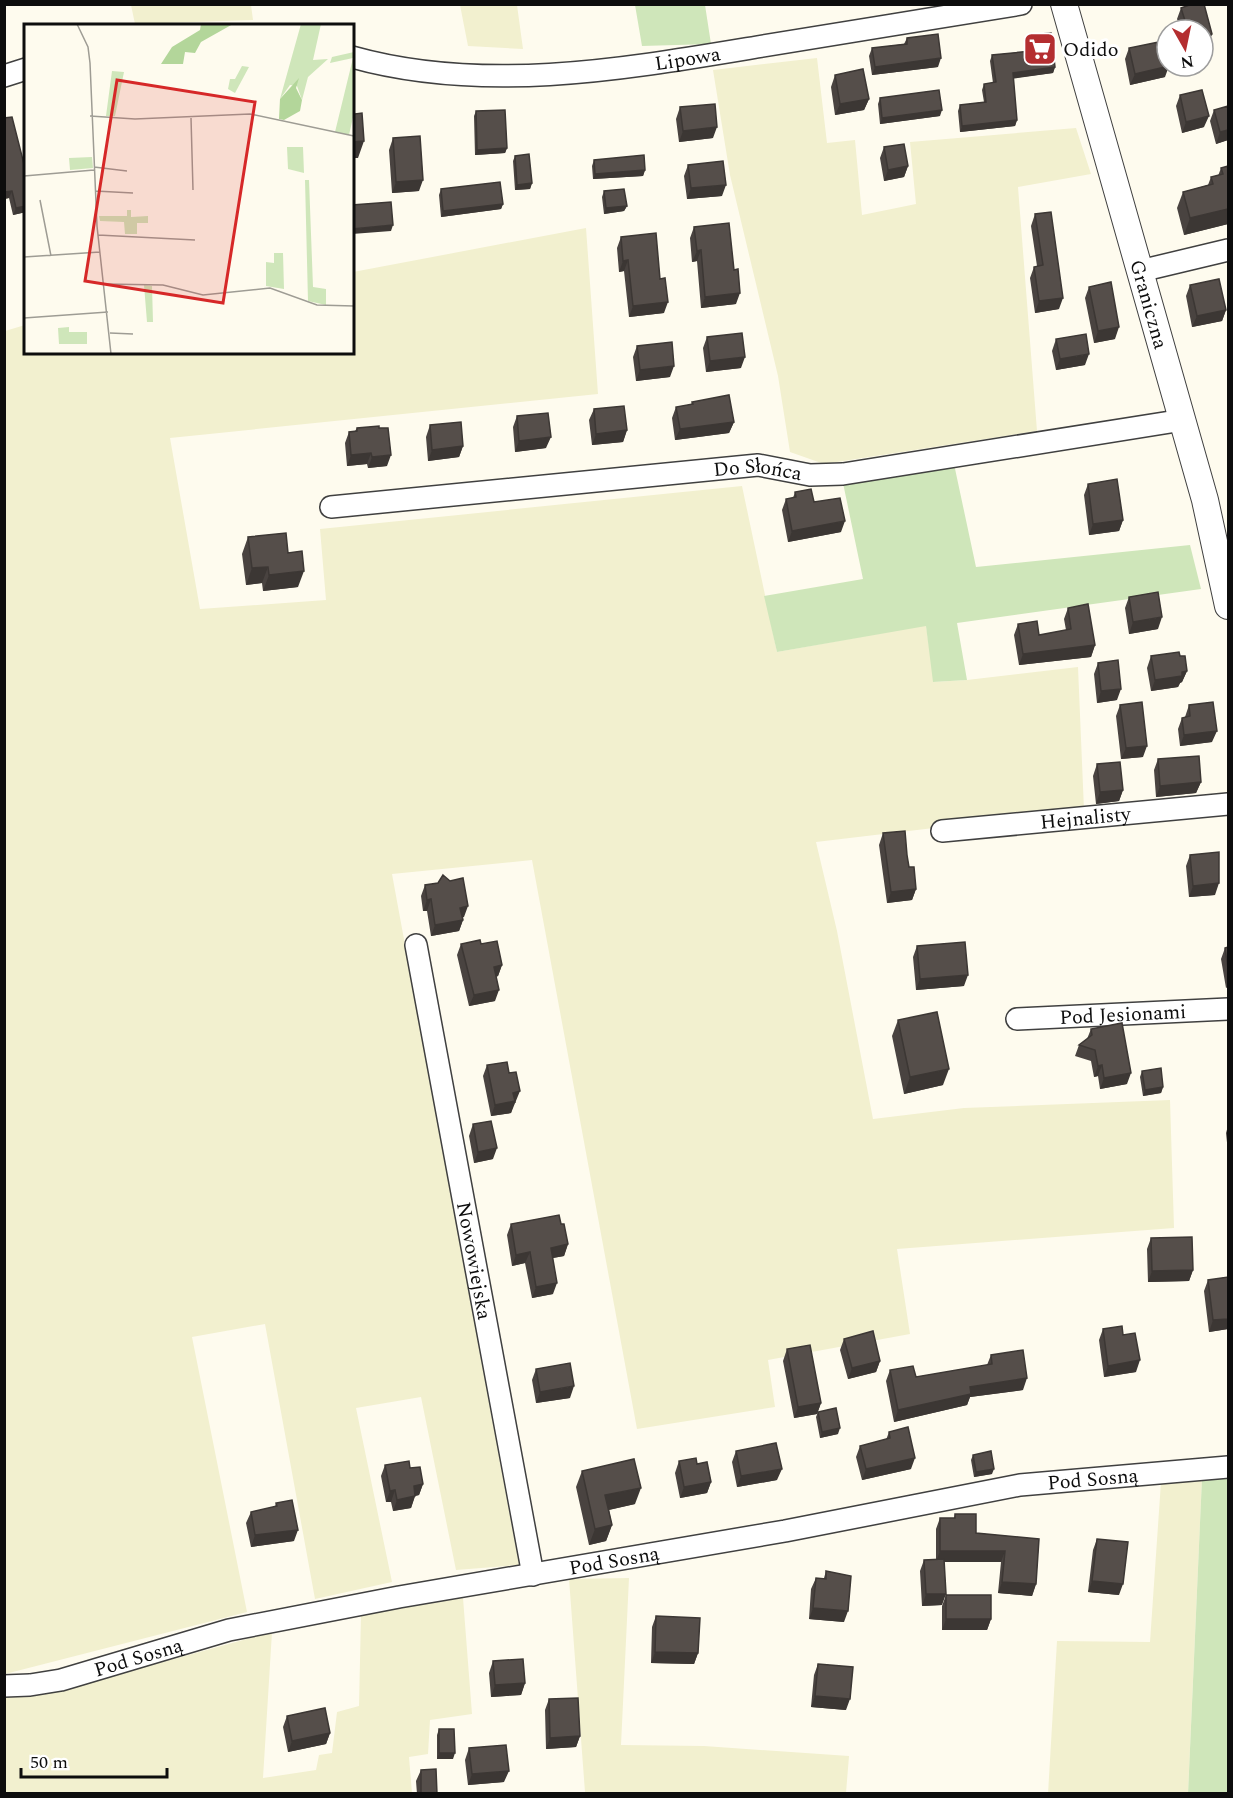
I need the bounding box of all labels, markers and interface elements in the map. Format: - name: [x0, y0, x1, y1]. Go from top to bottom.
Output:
- north arrow: [1155, 18, 1215, 78]
- inset map: [24, 24, 354, 354]
- supermarket icon: Odido: [1022, 31, 1058, 67]
- place label: Odido: [1063, 35, 1119, 65]
- street label: Lipowa: [653, 39, 723, 79]
- text: N: [1179, 49, 1196, 75]
- street label: Graniczna: [1121, 256, 1175, 353]
- street label: Do Słońca: [712, 451, 805, 489]
- street label: Hejnalisty: [1039, 799, 1133, 838]
- street label: Pod Jesionami: [1059, 997, 1187, 1033]
- street label: Nowowiejska: [448, 1199, 499, 1322]
- street label: Pod Sosną: [1046, 1461, 1140, 1499]
- street label: Pod Sosną: [567, 1539, 662, 1584]
- street label: Pod Sosną: [90, 1631, 187, 1685]
- scale bar: [21, 1741, 166, 1779]
- text: 50 m: [30, 1749, 68, 1776]

